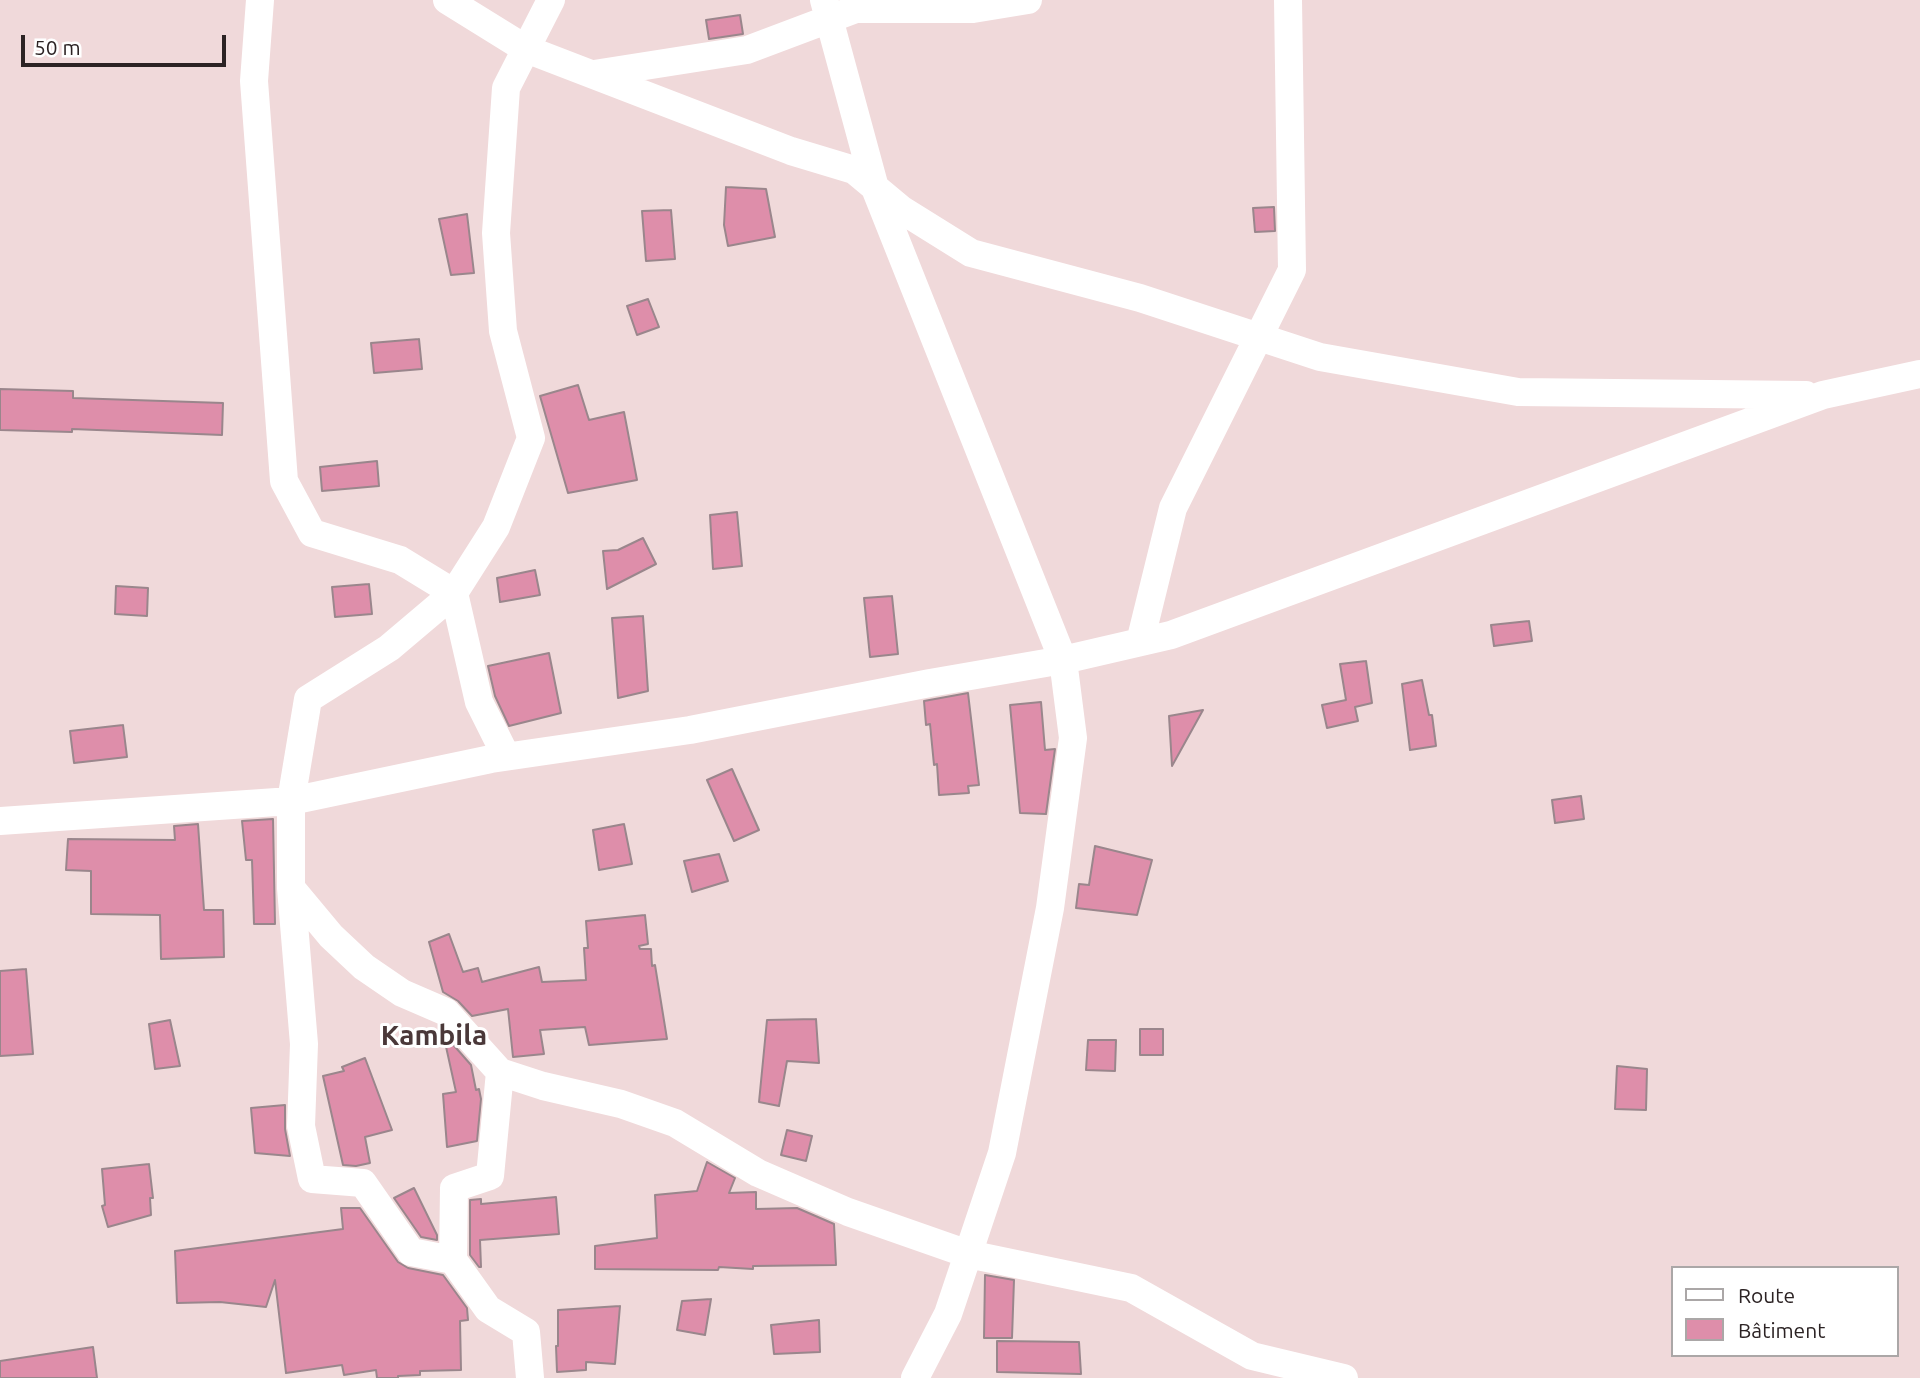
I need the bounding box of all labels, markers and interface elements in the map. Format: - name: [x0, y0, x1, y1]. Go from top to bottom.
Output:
- scale bar: [24, 21, 229, 65]
- text: 50 m: [34, 35, 81, 59]
- district label: Kambila: [381, 1019, 487, 1053]
- legend: [1672, 1266, 1899, 1357]
- text: Route: [1738, 1283, 1795, 1307]
- text: Bâtiment: [1738, 1318, 1825, 1342]

